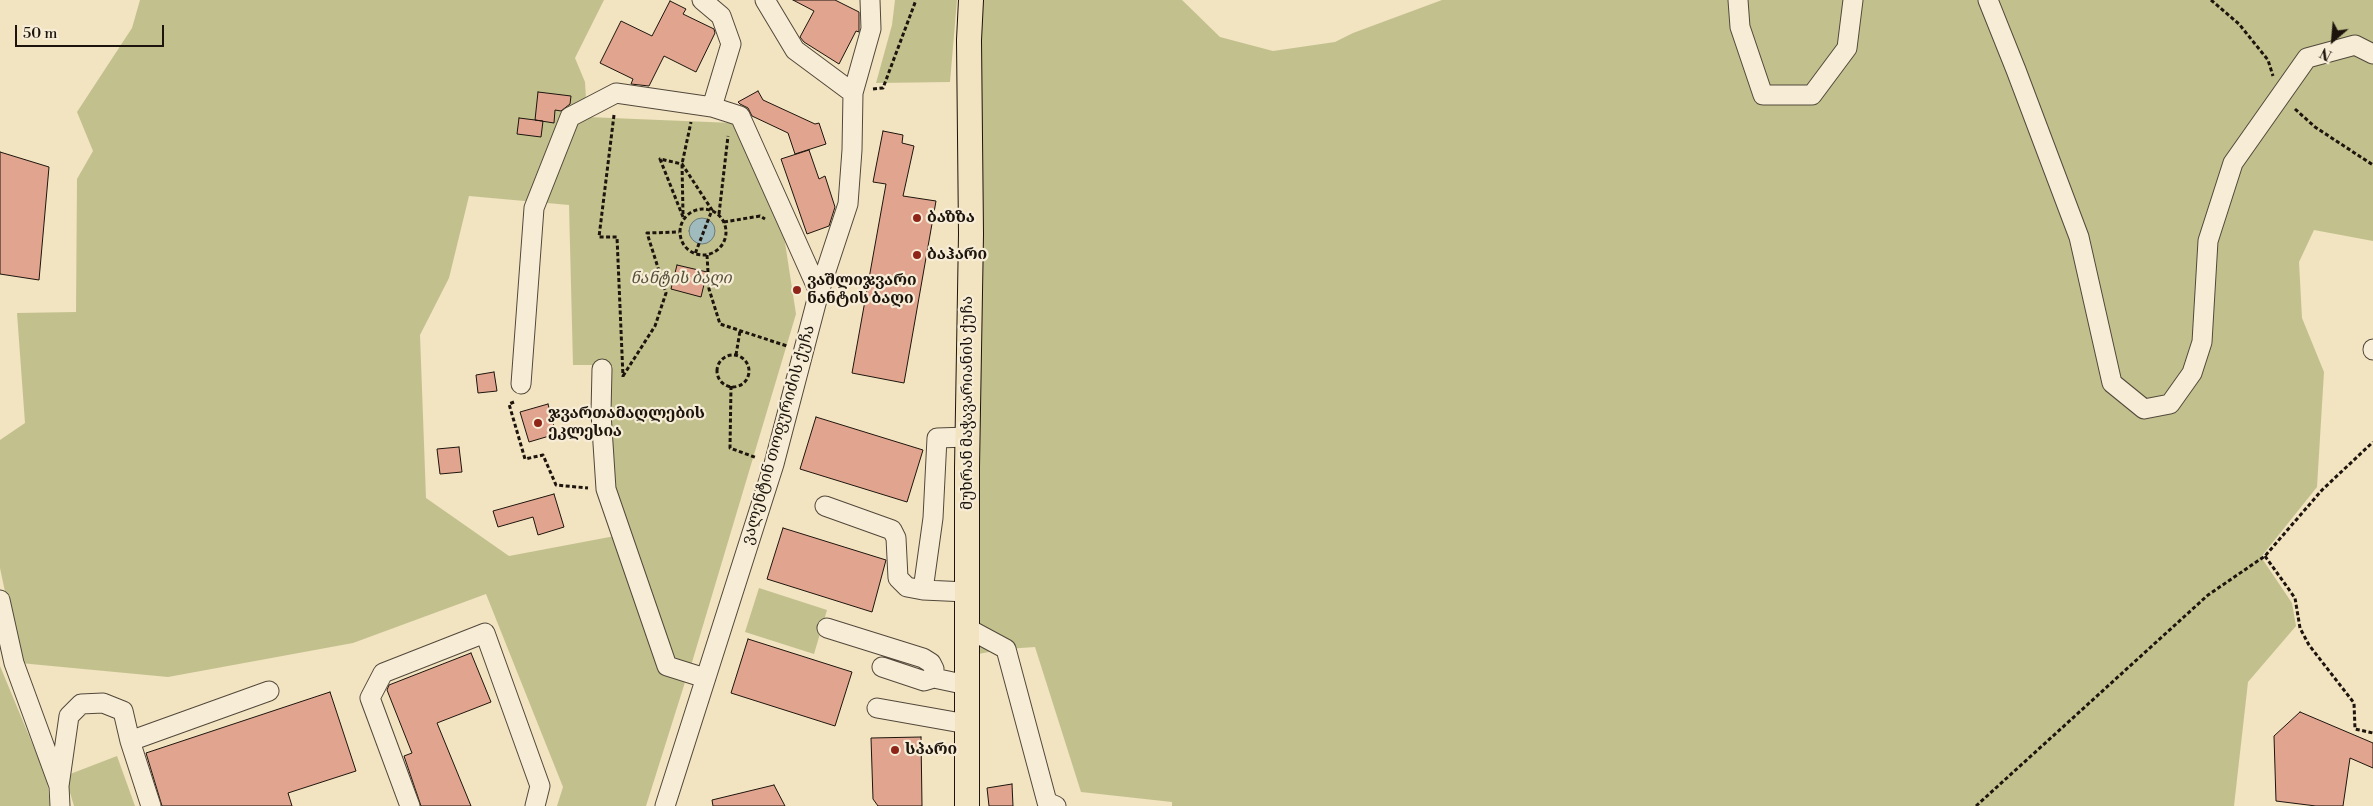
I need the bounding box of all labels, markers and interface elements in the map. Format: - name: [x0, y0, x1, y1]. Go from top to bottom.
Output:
- scale bar: [18, 15, 166, 47]
- north arrow: [2308, 15, 2358, 65]
- text: 50 m: [23, 24, 57, 43]
- text: N: [2317, 43, 2335, 64]
- place label: ბაზზა: [927, 208, 975, 228]
- marker: ბაზზა: [911, 212, 923, 224]
- place label: ბაჰარი: [927, 245, 987, 265]
- marker: ბაჰარი: [911, 249, 923, 261]
- park label: ნანტის ბაღი: [630, 269, 732, 289]
- place label: ვაშლიჯვარი ნანტის ბაღი: [807, 271, 917, 309]
- marker: ვაშლიჯვარი ნანტის ბაღი: [791, 284, 803, 296]
- street label: მუხრან მაჭავარიანის ქუჩა: [958, 296, 978, 510]
- street label: ვალენტინ თოფურიძის ქუჩა: [738, 323, 820, 547]
- place label: ჯვართამაღლების ეკლესია: [548, 404, 705, 442]
- marker: ჯვართამაღლების ეკლესია: [532, 417, 544, 429]
- place label: სპარი: [905, 740, 957, 760]
- marker: სპარი: [889, 744, 901, 756]

